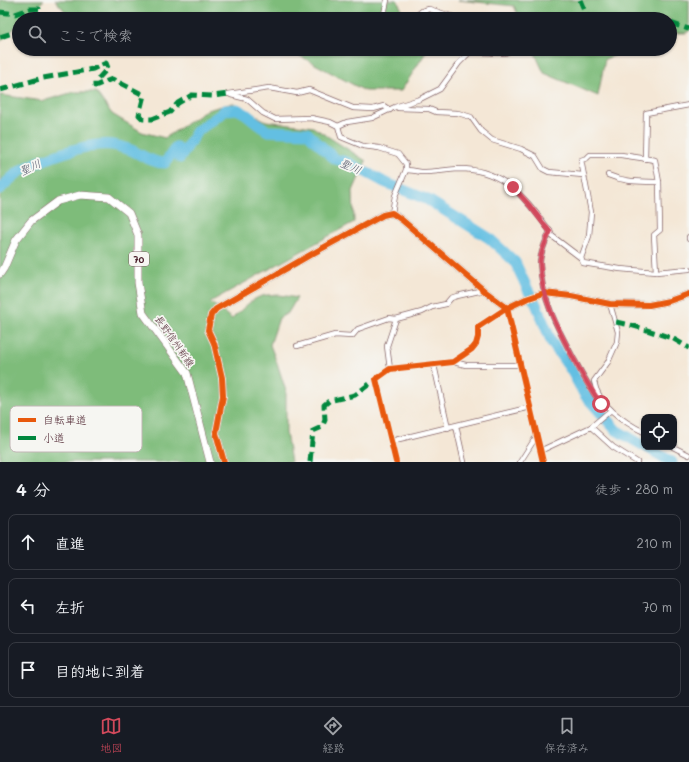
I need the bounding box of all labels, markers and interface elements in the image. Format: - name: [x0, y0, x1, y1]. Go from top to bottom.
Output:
- search box: [12, 12, 677, 56]
- icon: search: [26, 23, 48, 45]
- text: ここで検索: [58, 25, 133, 45]
- water label: 聖川: [17, 155, 43, 179]
- water label: 聖川: [338, 155, 364, 177]
- route end: [504, 178, 522, 196]
- road number: 70: [129, 252, 149, 266]
- street label: 長野信州新線: [152, 312, 198, 370]
- route start: [592, 395, 610, 413]
- legend: [10, 406, 142, 452]
- text: 自転車道: [43, 412, 87, 427]
- map controls: [641, 414, 677, 450]
- button: locate: [641, 414, 677, 450]
- text: 小道: [43, 430, 65, 445]
- text: 4 分: [16, 478, 50, 500]
- text: 徒歩 · 280 m: [595, 480, 673, 497]
- icon: ahead: [17, 531, 39, 553]
- text: 直進: [55, 533, 85, 553]
- text: 210 m: [636, 534, 672, 551]
- icon: left: [17, 595, 39, 617]
- text: 左折: [55, 597, 85, 617]
- text: 70 m: [642, 598, 672, 615]
- icon: arrive: [17, 659, 39, 681]
- text: 目的地に到着: [55, 661, 145, 681]
- tab: 地図: [100, 715, 122, 755]
- tab: 経路: [322, 715, 344, 755]
- tab: 保存済み: [545, 715, 589, 755]

